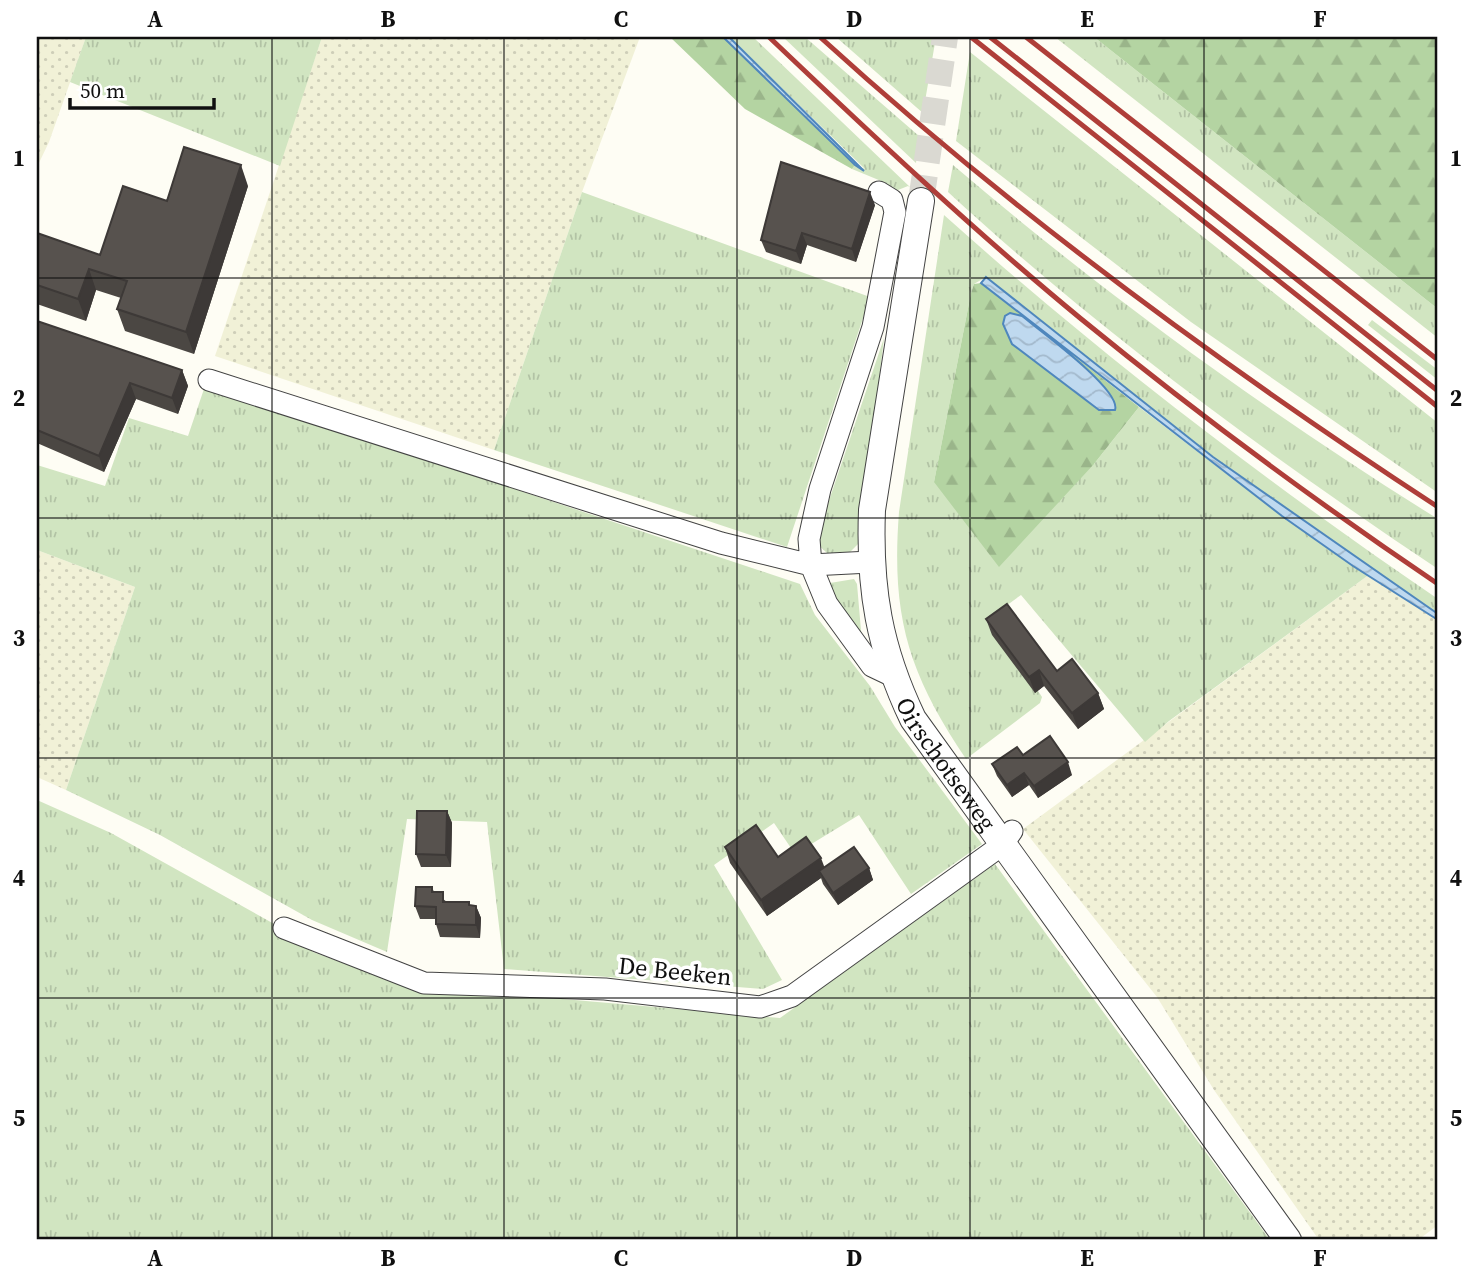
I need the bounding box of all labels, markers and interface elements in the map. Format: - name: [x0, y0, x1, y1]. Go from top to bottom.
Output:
- text: A: [147, 3, 163, 35]
- text: B: [381, 3, 396, 35]
- text: C: [614, 3, 628, 35]
- text: D: [846, 3, 862, 35]
- text: E: [1080, 3, 1094, 35]
- text: F: [1313, 3, 1327, 35]
- scale bar: [70, 66, 214, 110]
- text: 50 m: [80, 76, 125, 105]
- text: 1: [13, 142, 25, 174]
- text: 1: [1450, 142, 1462, 174]
- text: 2: [13, 382, 25, 414]
- text: 2: [1450, 382, 1462, 414]
- text: 3: [13, 622, 25, 654]
- text: 3: [1450, 622, 1462, 654]
- street label: Oirschotseweg: [889, 692, 1005, 837]
- text: 4: [13, 862, 25, 894]
- text: 4: [1450, 862, 1462, 894]
- street label: De Beeken: [617, 949, 733, 993]
- text: 5: [13, 1102, 25, 1134]
- text: 5: [1450, 1102, 1462, 1134]
- text: A: [147, 1242, 163, 1274]
- text: B: [381, 1242, 396, 1274]
- text: C: [614, 1242, 628, 1274]
- text: D: [846, 1242, 862, 1274]
- text: E: [1080, 1242, 1094, 1274]
- text: F: [1313, 1242, 1327, 1274]

